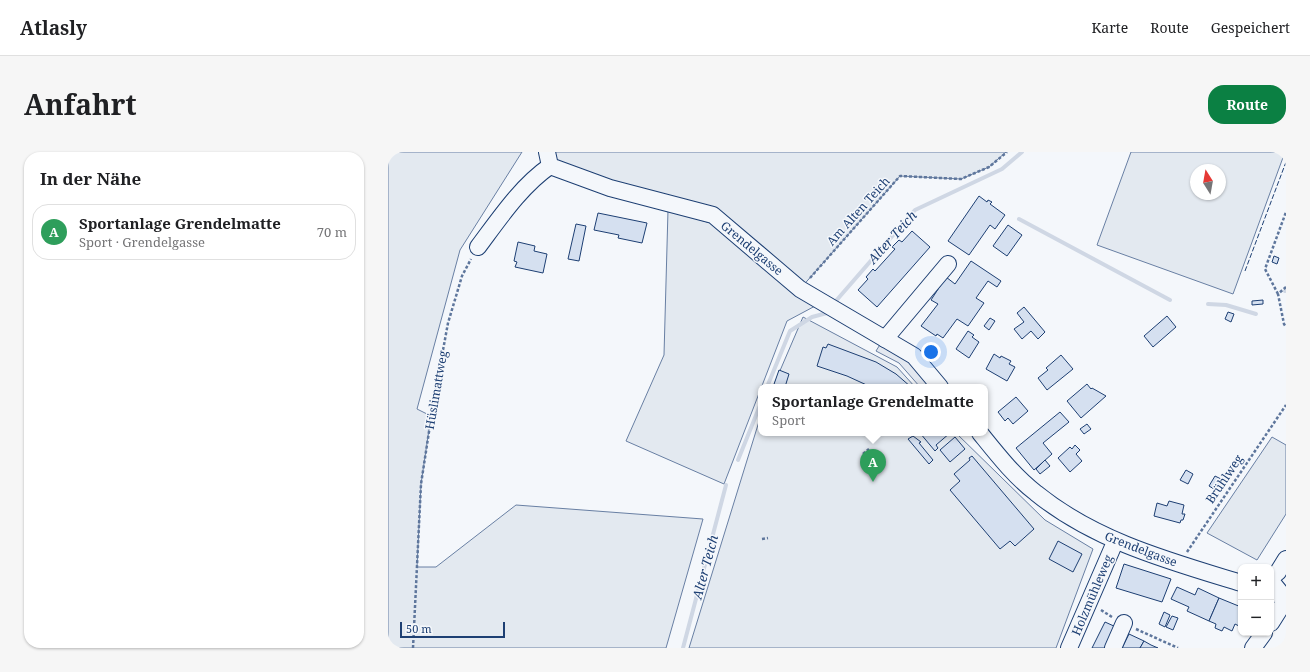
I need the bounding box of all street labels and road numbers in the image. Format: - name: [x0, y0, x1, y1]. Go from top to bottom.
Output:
- street label: Am Alten Teich: [823, 173, 894, 249]
- street label: Grendelgasse: [717, 217, 787, 279]
- street label: Hüslimattweg: [421, 349, 451, 431]
- street label: Brühlweg: [1201, 451, 1247, 507]
- street label: Grendelgasse: [1102, 527, 1180, 571]
- street label: Holzmühleweg: [1067, 551, 1117, 638]

